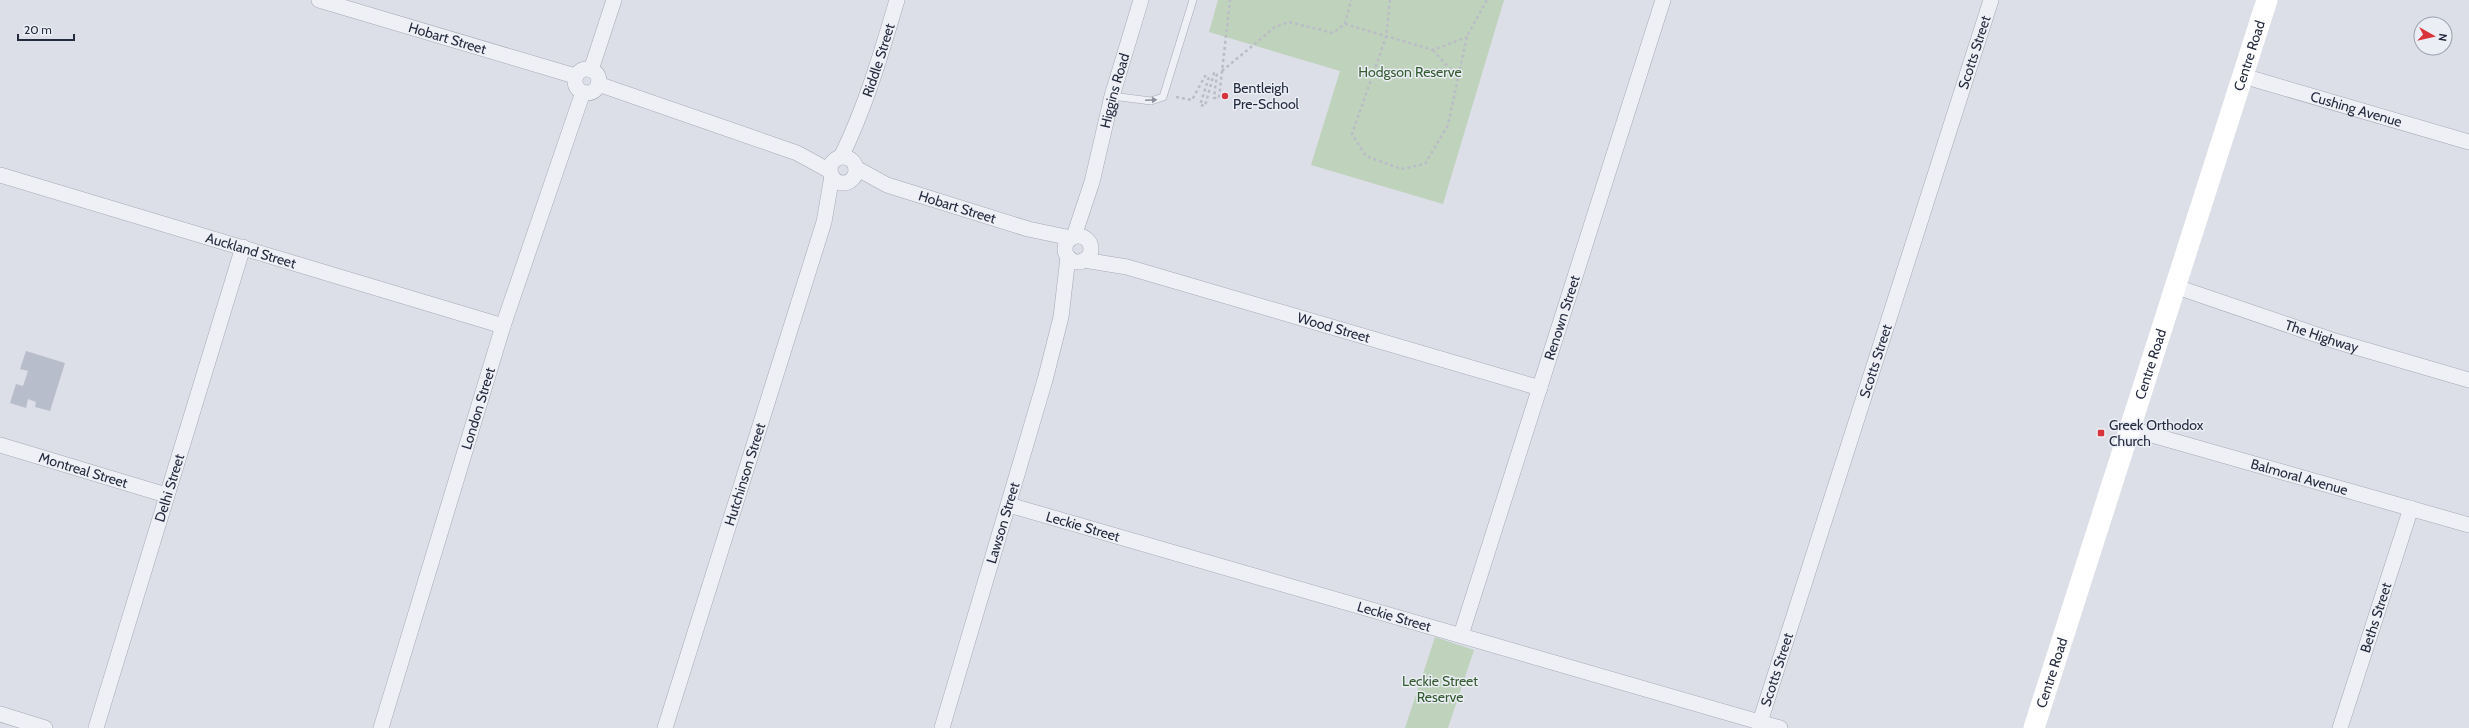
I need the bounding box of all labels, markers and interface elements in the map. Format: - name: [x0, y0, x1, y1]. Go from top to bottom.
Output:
- street label: Scotts Street: [1954, 13, 1995, 92]
- scale bar: [18, 16, 74, 42]
- north arrow: [2413, 16, 2453, 56]
- street label: Hobart Street: [406, 18, 489, 58]
- street label: Centre Road: [2230, 18, 2269, 93]
- street label: Riddle Street: [858, 21, 899, 99]
- text: 20 m: [24, 22, 52, 37]
- text: N: [2435, 33, 2450, 42]
- street label: Higgins Road: [1096, 51, 1133, 130]
- park label: Hodgson Reserve: [1358, 63, 1462, 81]
- place label: Bentleigh Pre-School: [1233, 79, 1300, 113]
- street label: Cushing Avenue: [2308, 87, 2404, 131]
- marker: Bentleigh Pre-School: [1220, 91, 1230, 101]
- one-way arrow: [1145, 97, 1158, 103]
- street label: Hobart Street: [916, 186, 999, 228]
- street label: Auckland Street: [204, 228, 298, 272]
- street label: Renown Street: [1540, 273, 1584, 362]
- street label: Wood Street: [1295, 308, 1373, 347]
- street label: The Highway: [2283, 316, 2361, 356]
- street label: Scotts Street: [1855, 322, 1896, 400]
- street label: Centre Road: [2131, 327, 2170, 402]
- street label: London Street: [457, 365, 499, 452]
- place label: Greek Orthodox Church: [2109, 416, 2204, 450]
- street label: Hutchinson Street: [720, 420, 769, 528]
- marker: Greek Orthodox Church: [2096, 428, 2106, 438]
- street label: Montreal Street: [37, 448, 130, 492]
- street label: Delhi Street: [150, 451, 188, 524]
- street label: Balmoral Avenue: [2249, 454, 2350, 499]
- street label: Lawson Street: [982, 480, 1023, 566]
- street label: Leckie Street: [1044, 507, 1122, 546]
- street label: Beths Street: [2356, 580, 2395, 655]
- street label: Leckie Street: [1355, 597, 1433, 636]
- street label: Scotts Street: [1757, 630, 1797, 709]
- street label: Centre Road: [2032, 635, 2071, 710]
- park label: Leckie Street Reserve: [1402, 672, 1478, 706]

